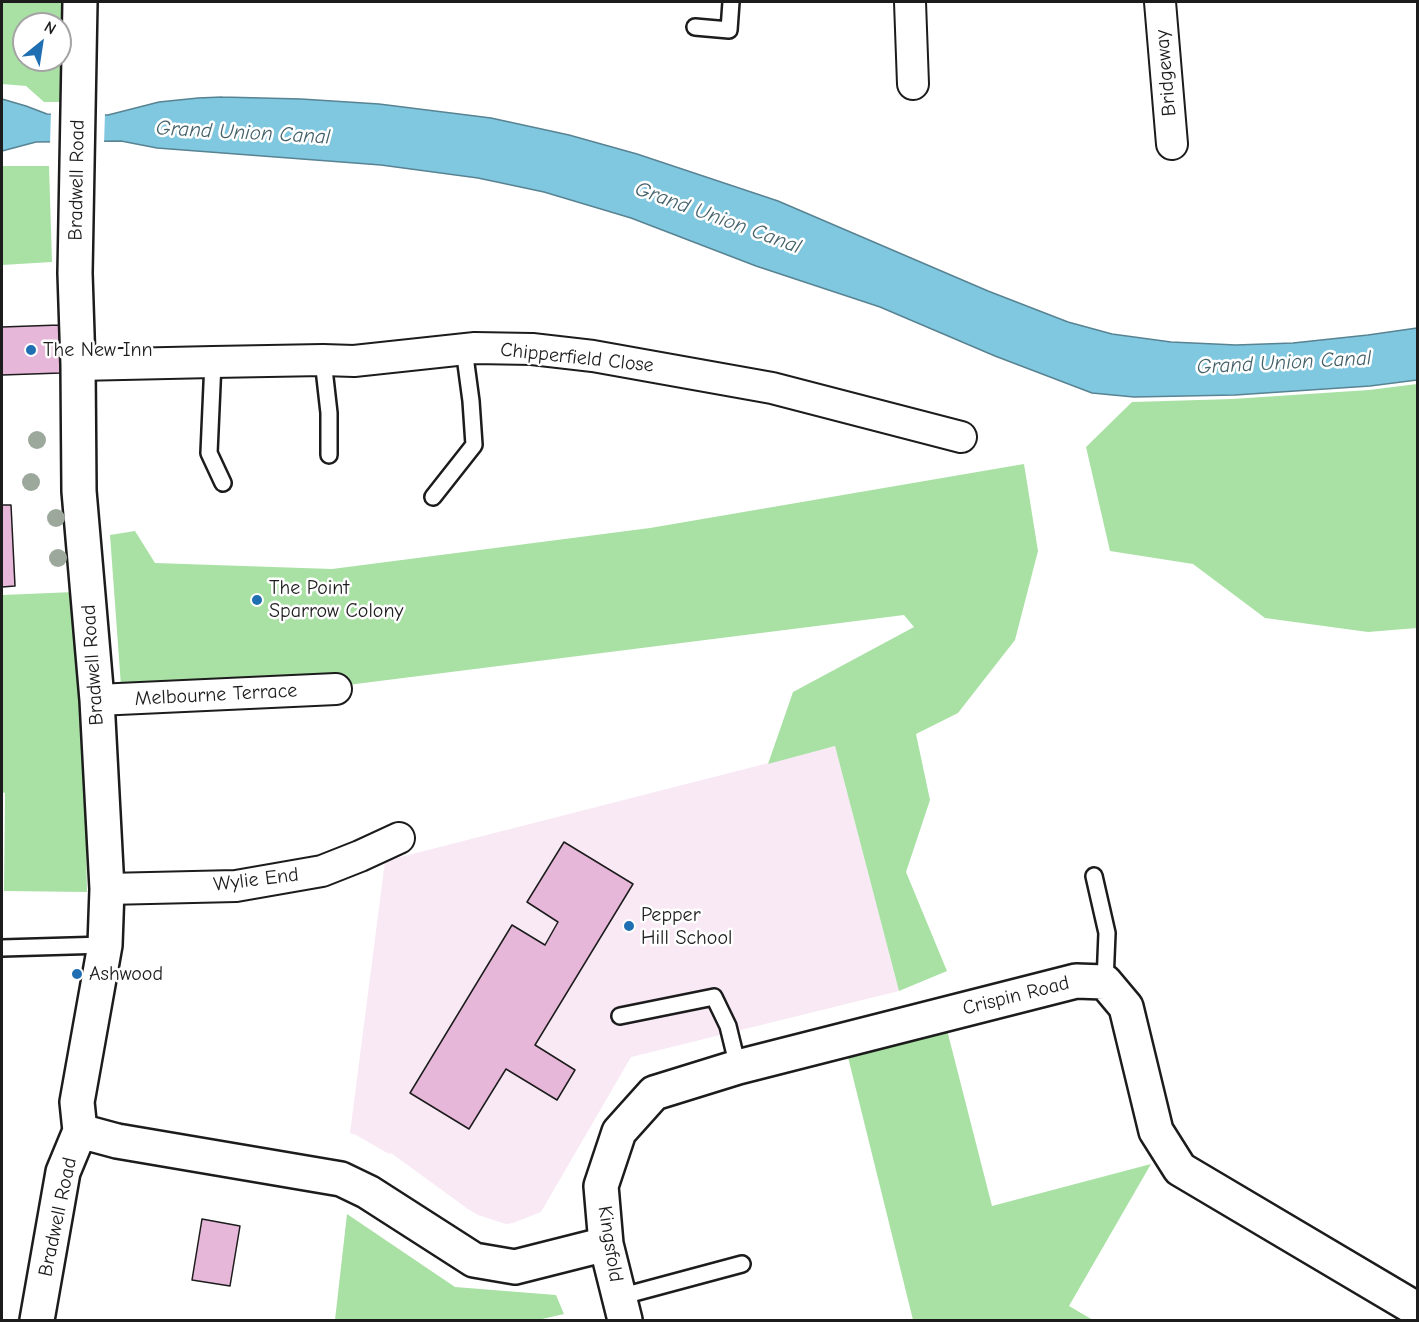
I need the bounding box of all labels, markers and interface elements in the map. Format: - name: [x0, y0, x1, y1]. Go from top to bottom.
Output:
- north arrow: [12, 12, 72, 72]
- text: N: [41, 18, 59, 39]
- street label: Bridgeway: [1150, 29, 1182, 117]
- water label: Grand Union Canal: [155, 116, 331, 150]
- street label: Bradwell Road: [64, 119, 90, 241]
- water label: Grand Union Canal: [632, 176, 804, 260]
- place label: The New Inn: [43, 338, 153, 362]
- street label: Chipperfield Close: [499, 338, 655, 378]
- marker: The New Inn: [24, 343, 38, 357]
- water label: Grand Union Canal: [1196, 346, 1372, 380]
- place label: The Point Sparrow Colony: [269, 576, 403, 623]
- marker: The Point Sparrow Colony: [250, 593, 264, 607]
- street label: Bradwell Road: [77, 604, 109, 726]
- street label: Melbourne Terrace: [134, 679, 298, 711]
- street label: Wylie End: [212, 863, 300, 897]
- place label: Pepper Hill School: [641, 903, 732, 950]
- marker: Pepper Hill School: [622, 919, 636, 933]
- place label: Ashwood: [89, 962, 163, 986]
- marker: Ashwood: [70, 967, 84, 981]
- street label: Crispin Road: [960, 971, 1072, 1021]
- street label: Bradwell Road: [34, 1155, 82, 1279]
- street label: Kingsfold: [592, 1204, 628, 1284]

